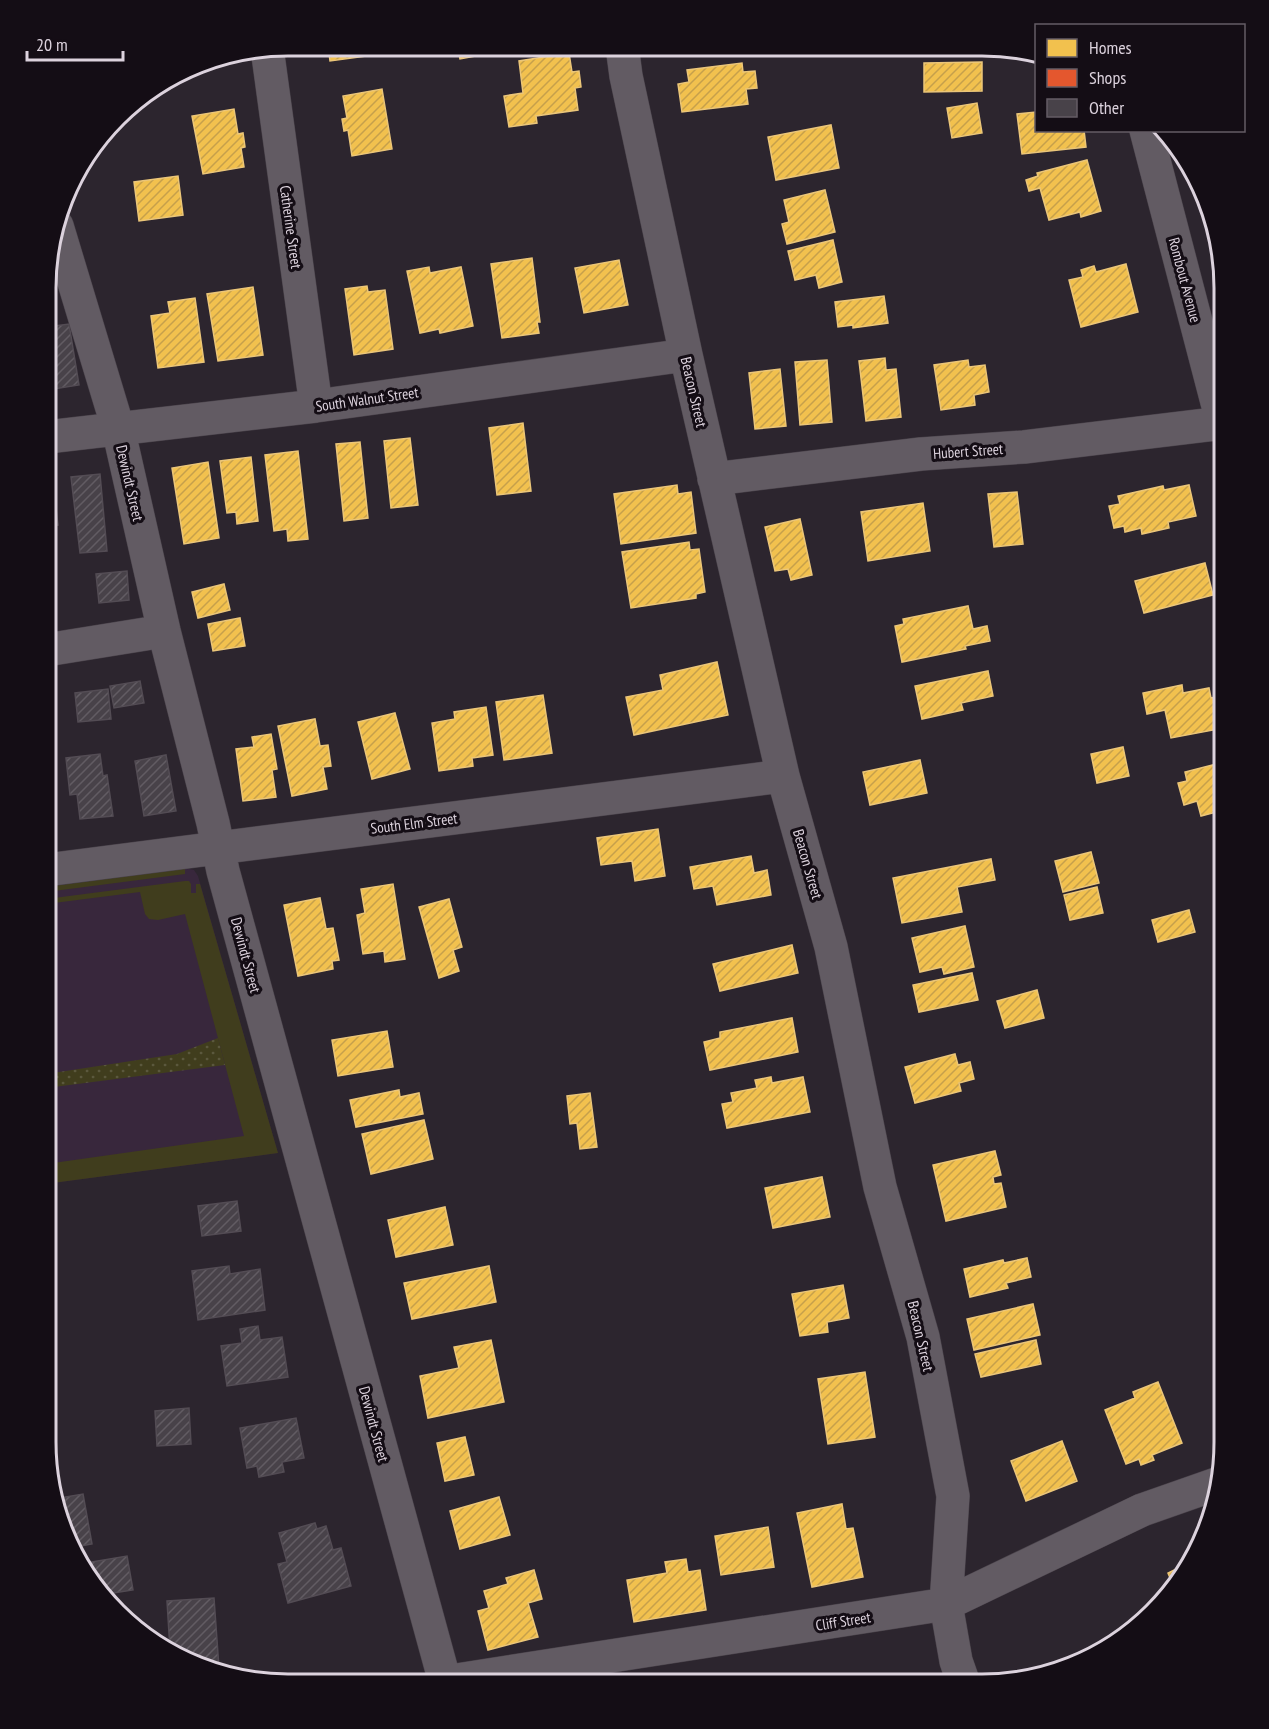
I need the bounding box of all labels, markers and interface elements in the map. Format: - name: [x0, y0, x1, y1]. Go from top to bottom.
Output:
- scale bar: [27, 24, 123, 62]
- legend: [1035, 24, 1245, 132]
- text: 20 m: [36, 33, 68, 56]
- text: Homes: [1089, 36, 1132, 59]
- text: Shops: [1089, 66, 1126, 89]
- text: Other: [1089, 96, 1124, 119]
- street label: Catherine Street: [276, 184, 306, 270]
- street label: Rombout Avenue: [1165, 235, 1205, 325]
- street label: Beacon Street: [677, 355, 711, 429]
- street label: South Walnut Street: [314, 382, 420, 416]
- street label: Hubert Street: [932, 439, 1004, 463]
- street label: Dewindt Street: [112, 443, 148, 523]
- street label: South Elm Street: [370, 808, 458, 838]
- street label: Beacon Street: [789, 827, 827, 901]
- street label: Dewindt Street: [227, 915, 265, 995]
- street label: Beacon Street: [904, 1299, 938, 1373]
- street label: Dewindt Street: [355, 1384, 393, 1464]
- street label: Cliff Street: [814, 1607, 872, 1635]

